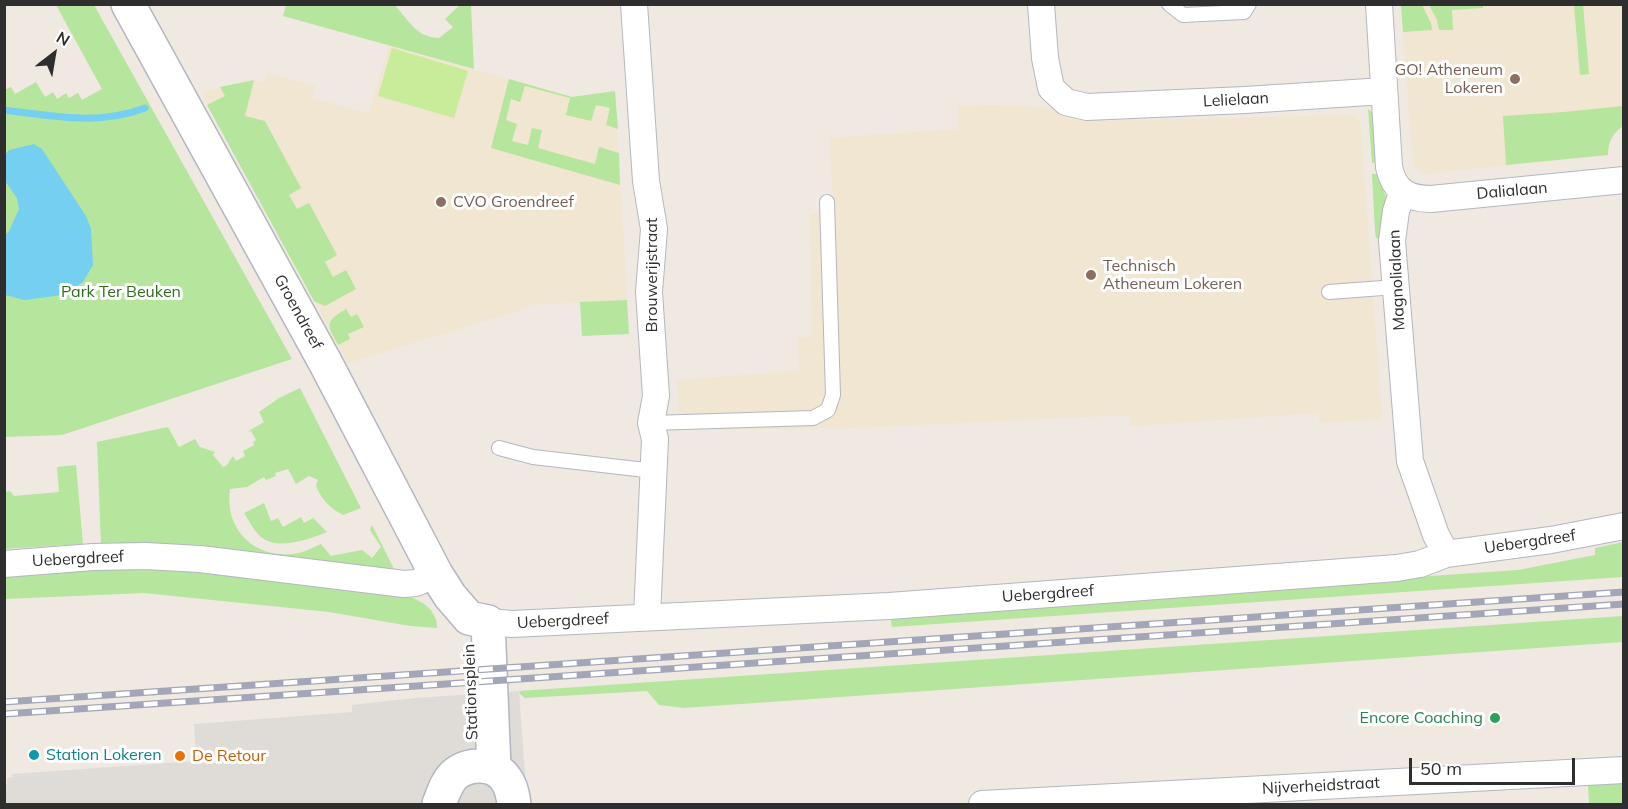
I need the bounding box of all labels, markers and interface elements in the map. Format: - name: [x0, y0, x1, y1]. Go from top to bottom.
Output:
- north arrow: [24, 24, 84, 84]
- text: N: [53, 27, 74, 50]
- place label: GO! Atheneum Lokeren: [1395, 60, 1503, 98]
- marker: GO! Atheneum Lokeren: [1508, 72, 1522, 86]
- street label: Lelielaan: [1203, 89, 1269, 111]
- street label: Dalialaan: [1476, 178, 1548, 204]
- place label: CVO Groendreef: [453, 192, 574, 212]
- marker: CVO Groendreef: [434, 195, 448, 209]
- street label: Brouwerijstraat: [642, 218, 662, 332]
- street label: Magnolialaan: [1385, 229, 1409, 331]
- place label: Technisch Atheneum Lokeren: [1103, 256, 1242, 294]
- marker: Technisch Atheneum Lokeren: [1084, 268, 1098, 282]
- street label: Groendreef: [270, 271, 326, 353]
- park label: Park Ter Beuken: [61, 282, 181, 302]
- street label: Uebergdreef: [1483, 526, 1577, 558]
- street label: Uebergdreef: [31, 547, 125, 571]
- street label: Uebergdreef: [1001, 581, 1095, 607]
- street label: Uebergdreef: [516, 609, 610, 633]
- street label: Stationsplein: [460, 644, 482, 740]
- place label: Encore Coaching: [1359, 708, 1483, 728]
- marker: Encore Coaching: [1488, 711, 1502, 725]
- place label: Station Lokeren: [46, 745, 162, 765]
- place label: De Retour: [192, 746, 266, 766]
- scale bar: [1412, 746, 1578, 784]
- marker: Station Lokeren: [27, 748, 41, 762]
- marker: De Retour: [173, 749, 187, 763]
- text: 50 m: [1420, 757, 1462, 780]
- street label: Nijverheidstraat: [1262, 773, 1380, 799]

